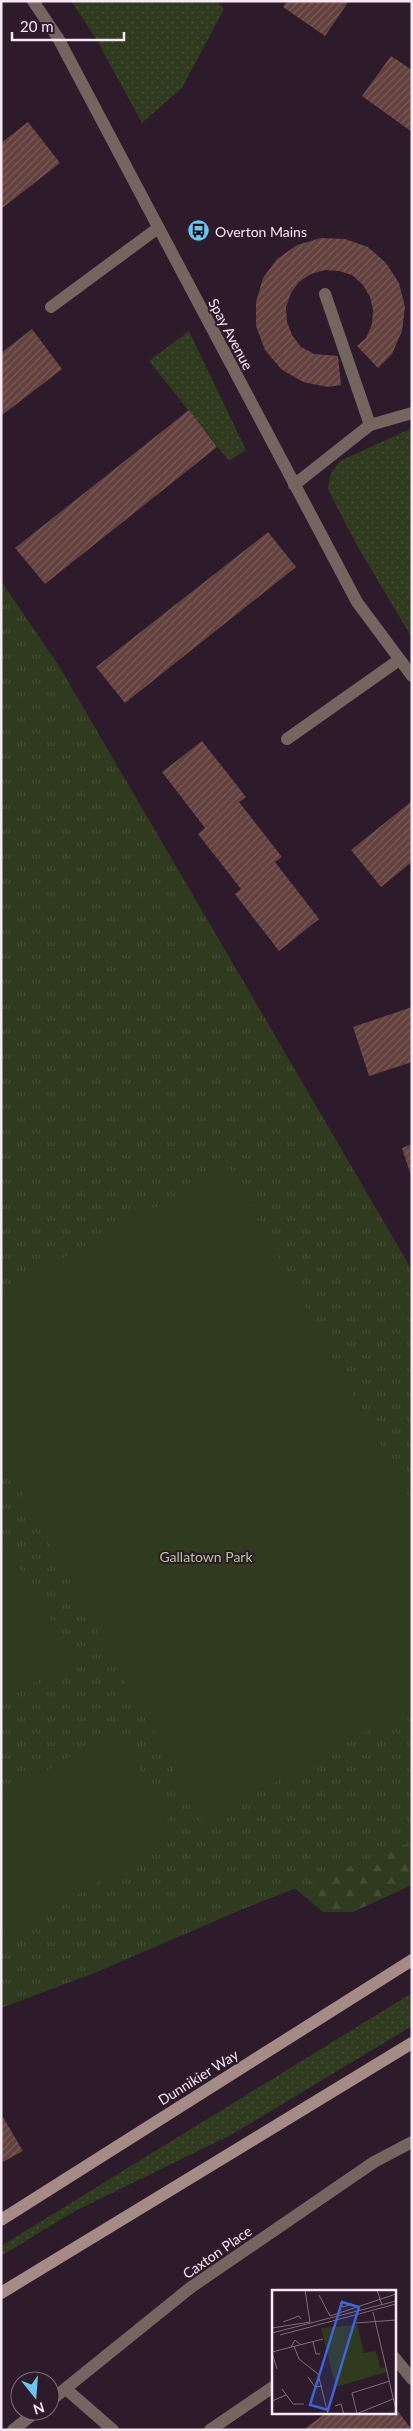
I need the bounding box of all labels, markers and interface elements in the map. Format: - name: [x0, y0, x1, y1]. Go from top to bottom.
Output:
- scale bar: [12, 10, 125, 42]
- text: 20 m: [20, 17, 54, 35]
- bus stop icon: Overton Mains: [187, 219, 211, 243]
- place label: Overton Mains: [215, 223, 307, 240]
- street label: Spay Avenue: [205, 295, 257, 373]
- park label: Gallatown Park: [159, 1548, 253, 1565]
- street label: Dunnikier Way: [155, 2045, 242, 2108]
- street label: Caxton Place: [179, 2222, 255, 2282]
- inset map: [272, 2290, 396, 2414]
- north arrow: [10, 2371, 60, 2421]
- text: N: [31, 2399, 47, 2419]

